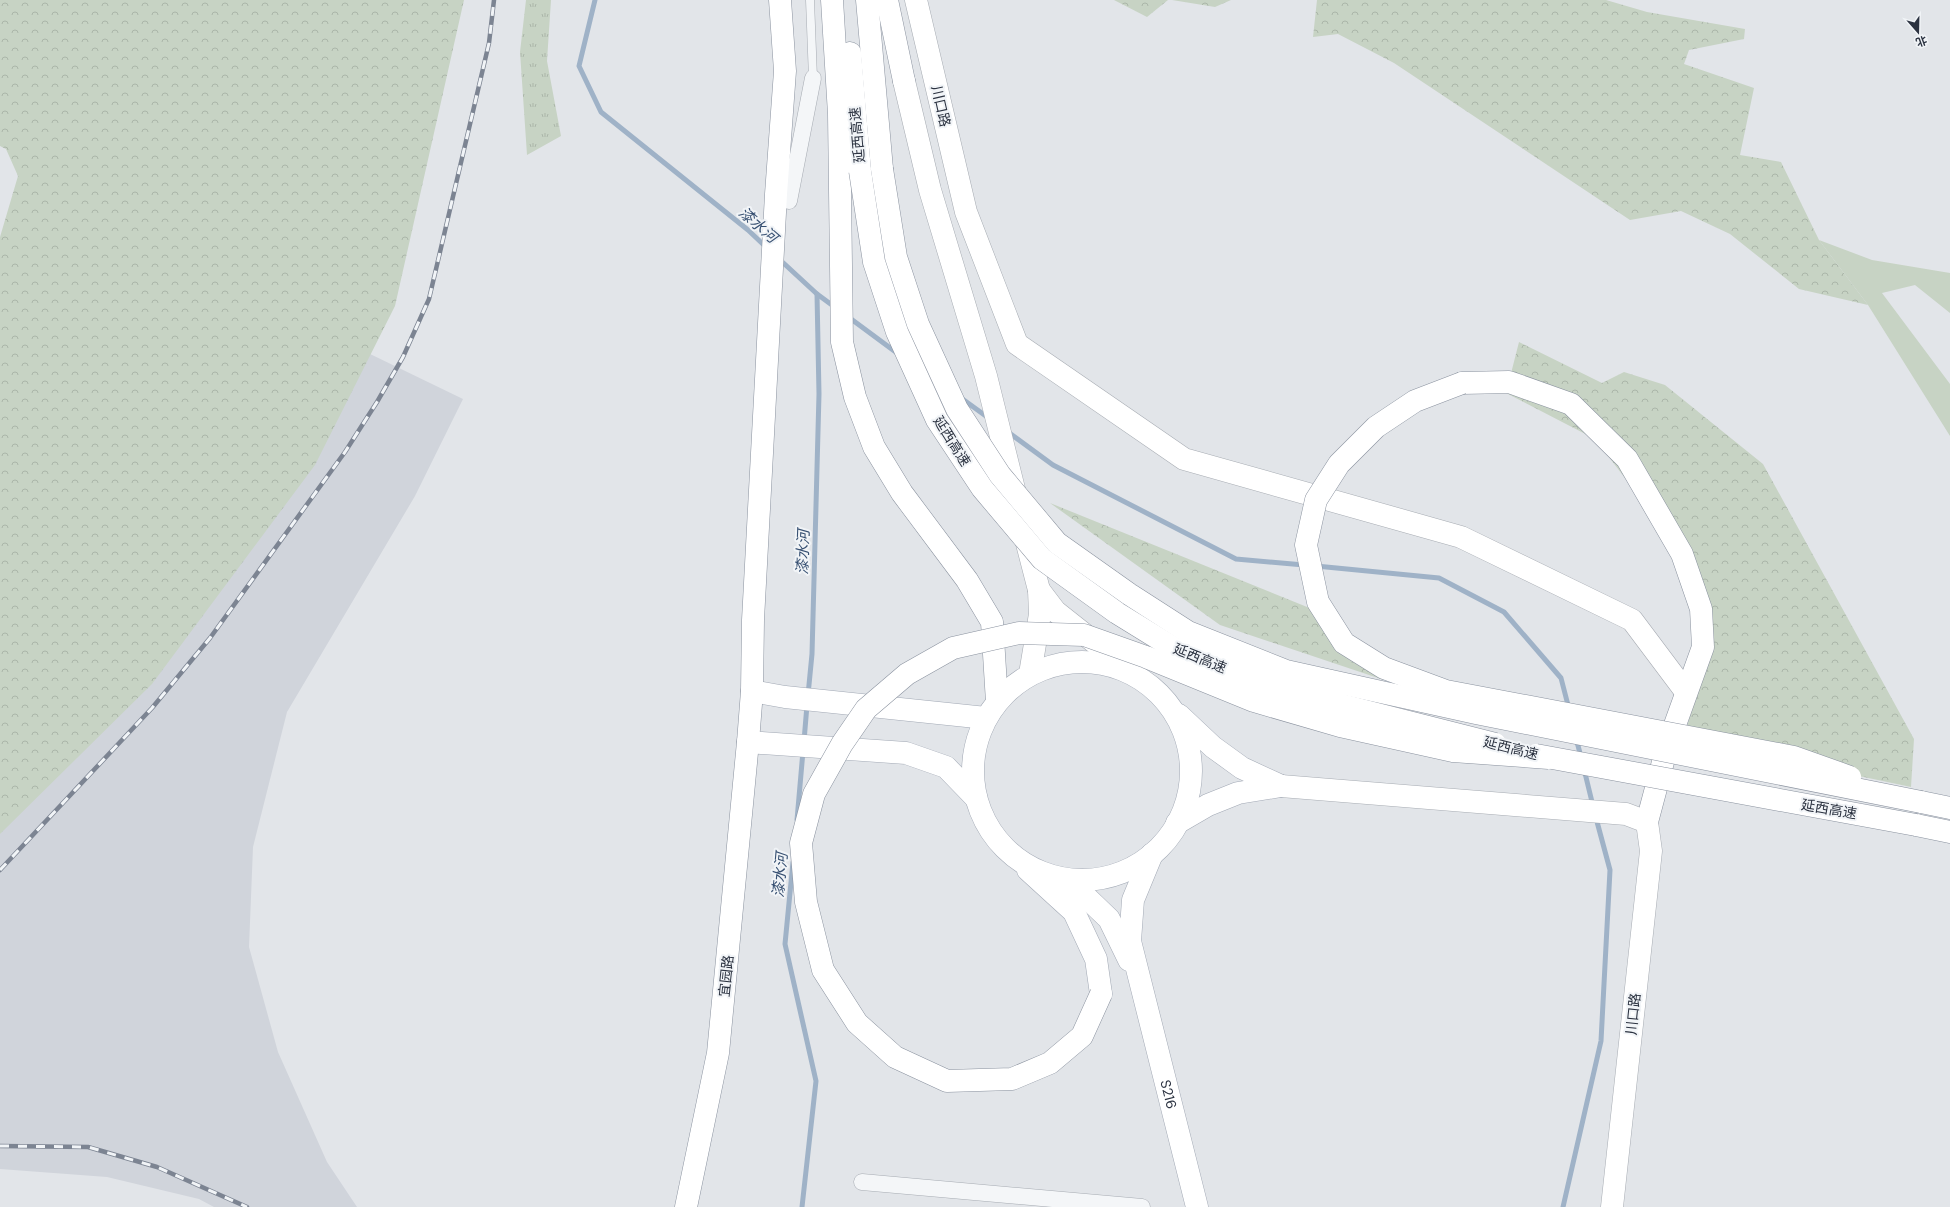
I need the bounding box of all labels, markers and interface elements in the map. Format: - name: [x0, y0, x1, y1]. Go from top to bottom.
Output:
- north arrow: [1898, 12, 1938, 52]
- text: 北: [1914, 33, 1929, 50]
- street label: 川口路: [928, 84, 954, 128]
- street label: 延西高速: [846, 106, 868, 164]
- water label: 漆水河: [734, 203, 784, 249]
- street label: 延西高速: [930, 412, 974, 470]
- water label: 漆水河: [792, 526, 814, 575]
- street label: 延西高速: [1171, 639, 1229, 677]
- street label: 延西高速: [1482, 732, 1540, 764]
- street label: 延西高速: [1800, 795, 1858, 823]
- water label: 漆水河: [768, 849, 792, 898]
- street label: 宜园路: [715, 954, 737, 998]
- street label: 川口路: [1622, 992, 1644, 1036]
- street label: S216: [1156, 1078, 1181, 1111]

